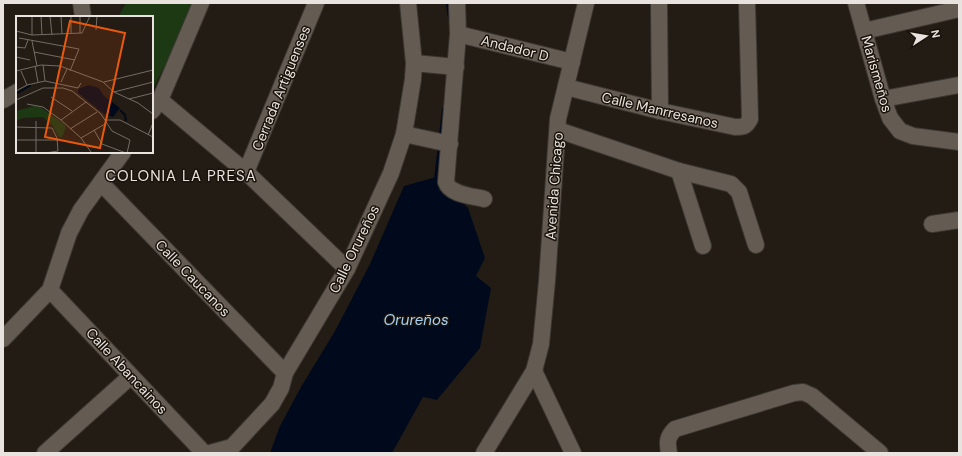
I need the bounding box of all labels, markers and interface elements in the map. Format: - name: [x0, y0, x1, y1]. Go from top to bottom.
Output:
- inset map: [16, 16, 153, 153]
- north arrow: [906, 16, 946, 56]
- street label: Cerrada Artiguenses: [248, 23, 314, 153]
- text: N: [928, 29, 943, 39]
- street label: Andador D: [479, 31, 551, 65]
- street label: Marismeños: [857, 34, 897, 114]
- street label: Calle Manrresanos: [600, 88, 720, 132]
- street label: Avenida Chicago: [541, 132, 567, 240]
- district label: COLONIA LA PRESA: [105, 166, 257, 186]
- street label: Calle Orureños: [325, 202, 383, 296]
- street label: Calle Caucanos: [152, 236, 234, 320]
- water label: Orureños: [384, 310, 448, 330]
- street label: Calle Abancainos: [82, 324, 172, 418]

